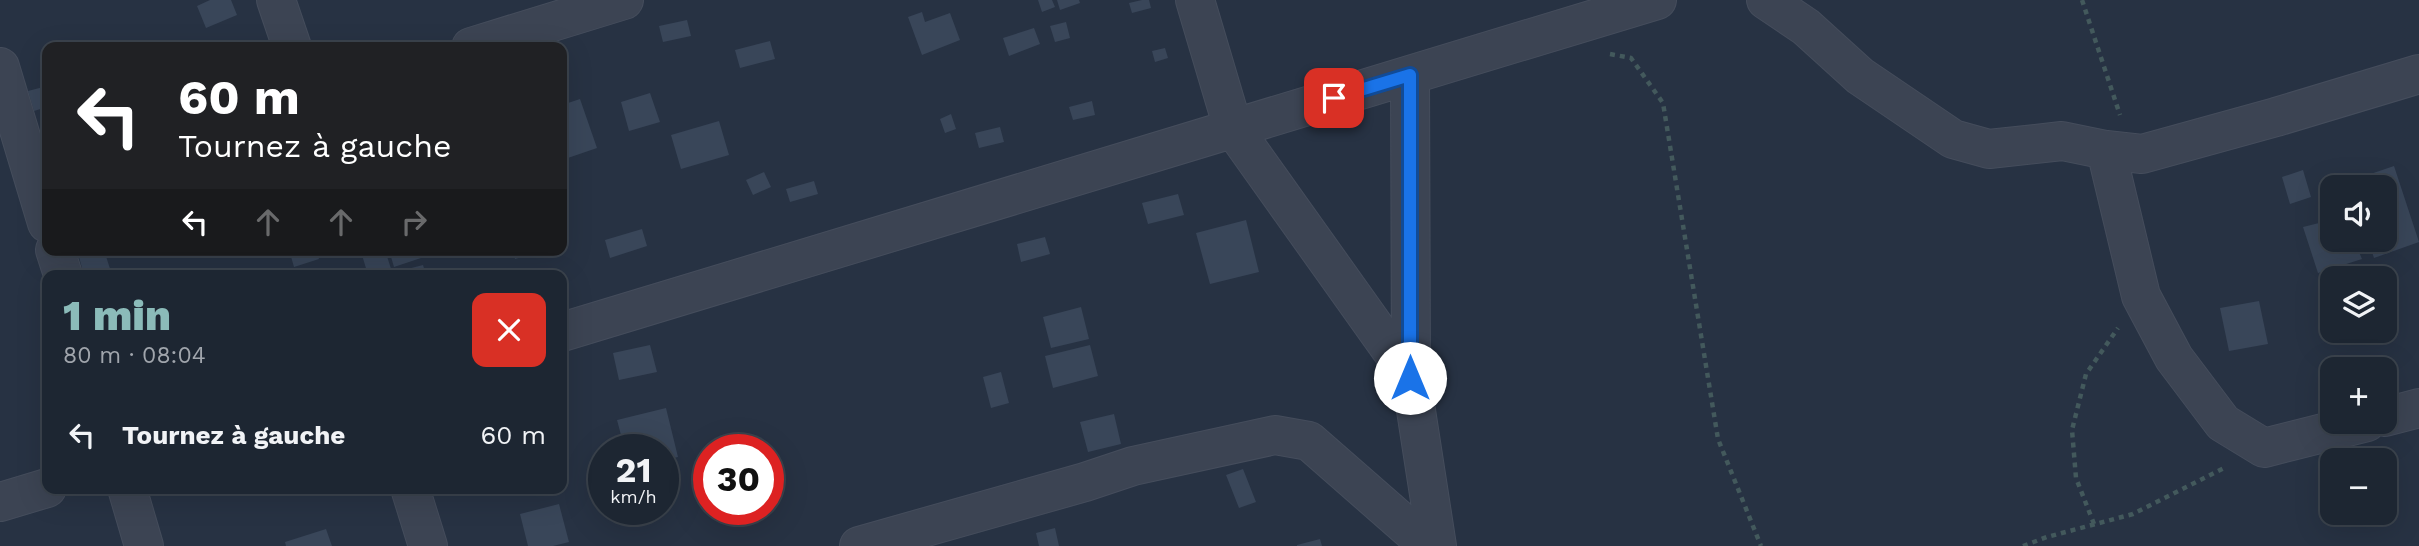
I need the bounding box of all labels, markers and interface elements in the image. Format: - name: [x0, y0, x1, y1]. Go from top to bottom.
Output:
- text: 60 m: [178, 68, 300, 126]
- pin: [1304, 68, 1364, 128]
- icon: left: [63, 70, 154, 161]
- icon: arrive: [1315, 79, 1353, 117]
- text: Tournez à gauche: [178, 127, 451, 165]
- map controls: [2320, 175, 2397, 525]
- button: sound: [2320, 175, 2397, 252]
- icon: left: [176, 203, 214, 241]
- icon: ahead: [249, 203, 287, 241]
- icon: ahead: [322, 203, 360, 241]
- icon: right: [395, 203, 433, 241]
- button: layers: [2320, 266, 2397, 343]
- text: 1 min: [63, 291, 171, 340]
- button: close: [472, 293, 546, 367]
- position arrow: [1373, 341, 1447, 415]
- text: 80 m · 08:04: [63, 342, 206, 369]
- button: +: [2320, 357, 2397, 434]
- icon: left: [63, 416, 101, 454]
- text: Tournez à gauche: [122, 420, 345, 450]
- text: 60 m: [480, 420, 546, 450]
- speed limit sign: 30: [693, 434, 784, 525]
- button: −: [2320, 448, 2397, 525]
- text: 21: [616, 449, 651, 491]
- text: km/h: [610, 486, 657, 507]

